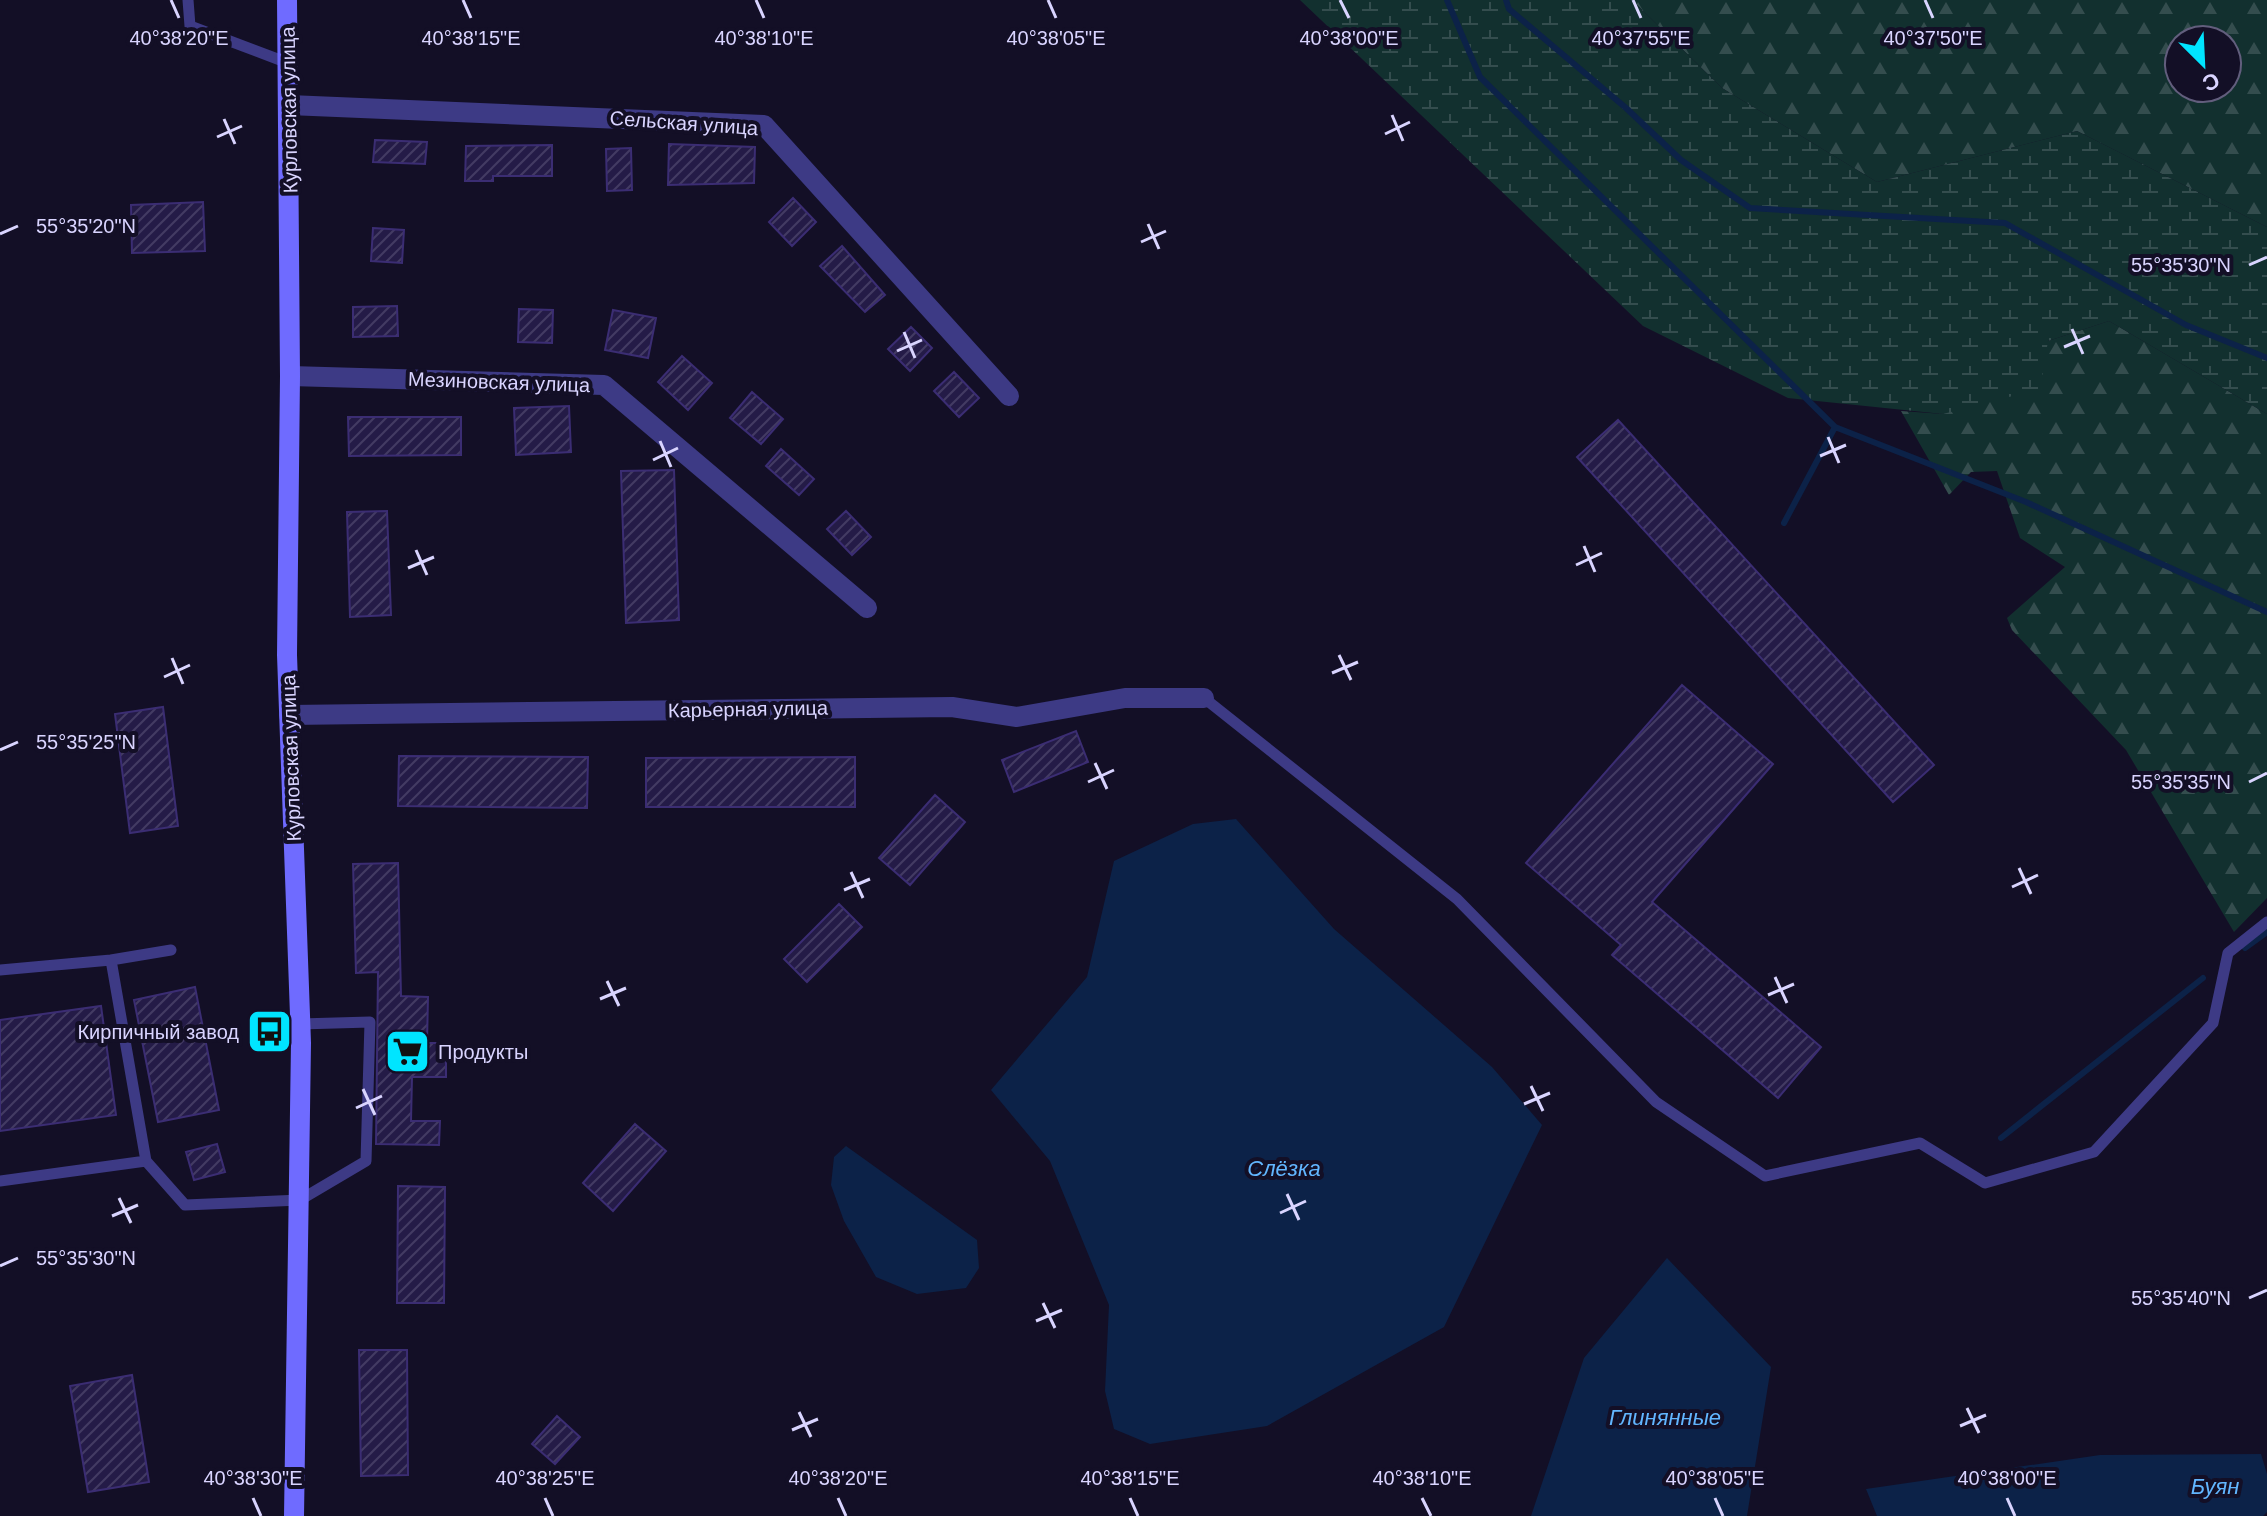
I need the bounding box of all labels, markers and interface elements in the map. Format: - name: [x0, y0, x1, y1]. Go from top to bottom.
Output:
- north arrow: [2163, 24, 2243, 104]
- street label: Курловская улица: [277, 25, 301, 194]
- text: 40°38'20"E: [130, 27, 229, 49]
- text: 40°38'15"E: [422, 27, 521, 49]
- text: 40°38'10"E: [715, 27, 814, 49]
- text: 40°38'05"E: [1007, 27, 1106, 49]
- text: 40°38'00"E: [1300, 27, 1399, 49]
- text: 40°37'55"E: [1592, 27, 1691, 49]
- text: 40°37'50"E: [1884, 27, 1983, 49]
- text: С: [2198, 67, 2223, 97]
- street label: Сельская улица: [609, 107, 760, 139]
- text: 55°35'20"N: [36, 215, 136, 237]
- text: 55°35'30"N: [2131, 254, 2231, 276]
- street label: Мезиновская улица: [408, 368, 591, 396]
- street label: Курловская улица: [277, 673, 305, 842]
- street label: Карьерная улица: [668, 697, 829, 721]
- text: 55°35'25"N: [36, 731, 136, 753]
- text: 55°35'35"N: [2131, 771, 2231, 793]
- bus stop icon: Кирпичный завод: [246, 1008, 294, 1056]
- place label: Кирпичный завод: [77, 1021, 239, 1043]
- supermarket icon: Продукты: [383, 1028, 431, 1076]
- place label: Продукты: [438, 1041, 528, 1063]
- water label: Слёзка: [1247, 1156, 1321, 1181]
- text: 55°35'30"N: [36, 1247, 136, 1269]
- text: 55°35'40"N: [2131, 1287, 2231, 1309]
- water label: Глинянные: [1609, 1405, 1721, 1430]
- text: 40°38'30"E: [204, 1467, 303, 1489]
- text: 40°38'25"E: [496, 1467, 595, 1489]
- text: 40°38'20"E: [789, 1467, 888, 1489]
- text: 40°38'15"E: [1081, 1467, 1180, 1489]
- text: 40°38'10"E: [1373, 1467, 1472, 1489]
- text: 40°38'05"E: [1666, 1467, 1765, 1489]
- text: 40°38'00"E: [1958, 1467, 2057, 1489]
- water label: Буян: [2191, 1474, 2239, 1499]

